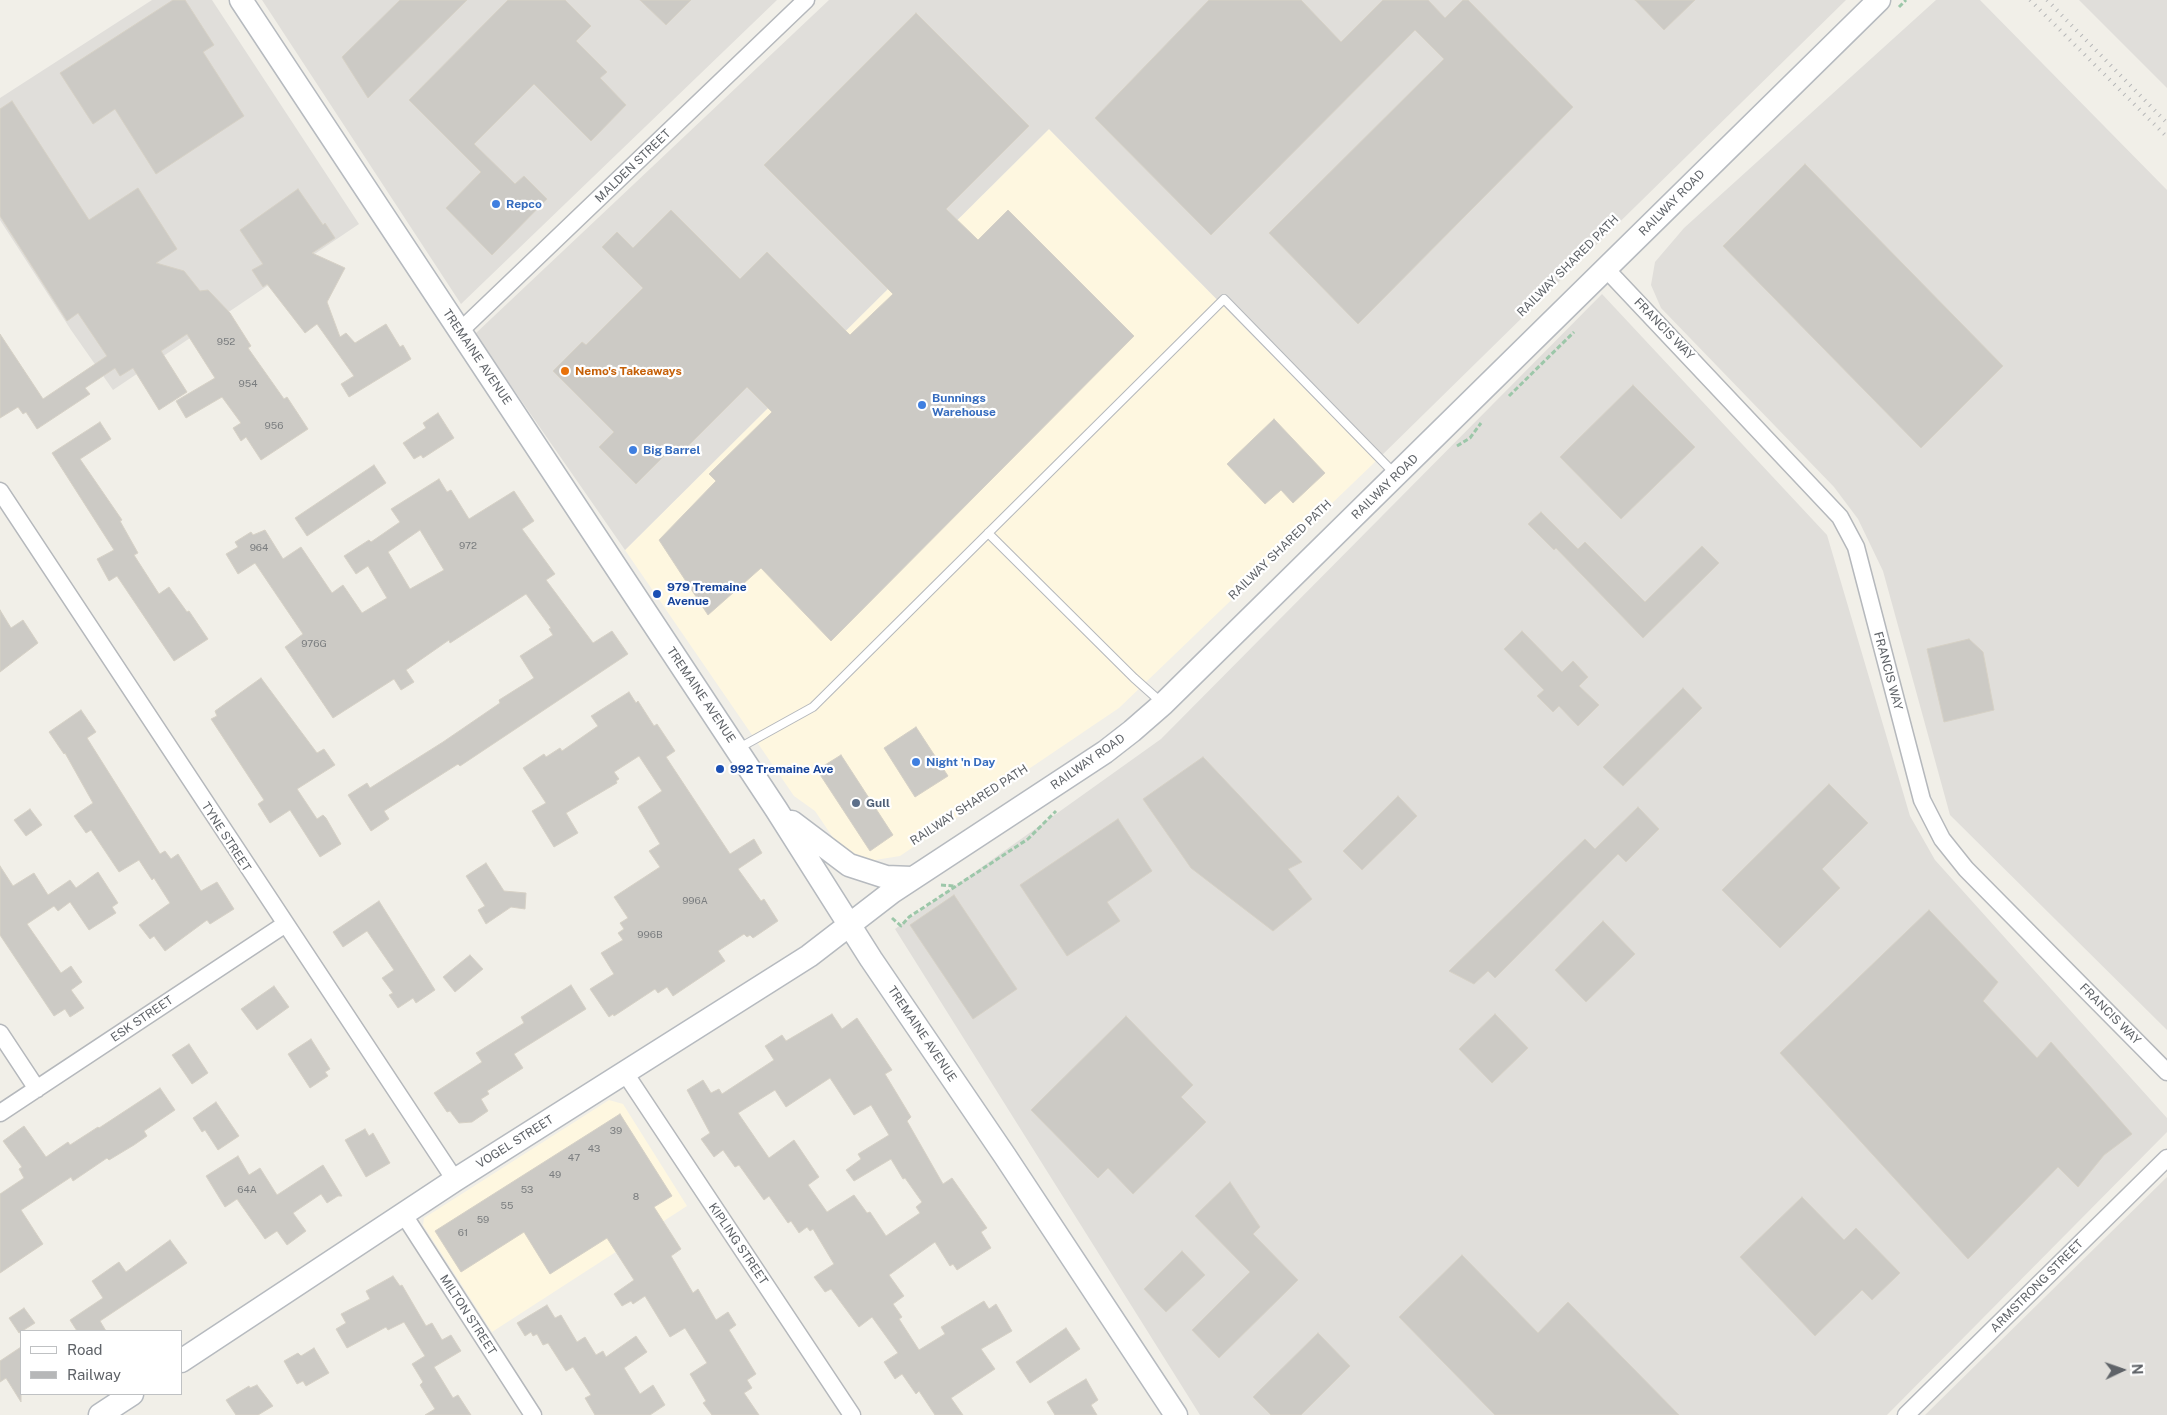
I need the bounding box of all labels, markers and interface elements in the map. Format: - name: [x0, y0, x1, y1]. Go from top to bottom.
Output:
- street label: MALDEN STREET: [592, 126, 674, 206]
- street label: RAILWAY ROAD: [1636, 167, 1708, 239]
- place label: Repco: [506, 197, 542, 211]
- marker: Repco: [490, 198, 502, 210]
- street label: RAILWAY SHARED PATH: [1514, 212, 1622, 320]
- street label: FRANCIS WAY: [1631, 295, 1697, 363]
- street label: TREMAINE AVENUE: [440, 306, 514, 408]
- house number: 952: [217, 336, 235, 348]
- place label: Nemo's Takeaways: [575, 364, 682, 378]
- marker: Nemo's Takeaways: [559, 365, 571, 377]
- house number: 954: [239, 378, 257, 390]
- place label: Bunnings Warehouse: [932, 391, 996, 419]
- marker: Bunnings Warehouse: [916, 399, 928, 411]
- house number: 956: [265, 420, 283, 432]
- place label: Big Barrel: [643, 443, 700, 457]
- marker: Big Barrel: [627, 444, 639, 456]
- street label: RAILWAY ROAD: [1349, 451, 1421, 523]
- street label: RAILWAY SHARED PATH: [1226, 497, 1334, 603]
- house number: 972: [459, 540, 477, 552]
- house number: 964: [250, 542, 268, 554]
- place label: 979 Tremaine Avenue: [667, 580, 747, 608]
- marker: 979 Tremaine Avenue: [651, 588, 663, 600]
- street label: FRANCIS WAY: [1871, 630, 1905, 712]
- house number: 976G: [301, 638, 327, 650]
- street label: TREMAINE AVENUE: [664, 644, 738, 746]
- street label: RAILWAY ROAD: [1048, 731, 1128, 793]
- place label: Night 'n Day: [926, 755, 995, 769]
- marker: Night 'n Day: [910, 756, 922, 768]
- place label: 992 Tremaine Ave: [730, 762, 833, 776]
- street label: RAILWAY SHARED PATH: [907, 762, 1031, 848]
- marker: 992 Tremaine Ave: [714, 763, 726, 775]
- place label: Gull: [866, 796, 890, 810]
- marker: Gull: [850, 797, 862, 809]
- street label: TYNE STREET: [198, 800, 254, 874]
- house number: 996A: [682, 895, 708, 907]
- house number: 996B: [637, 929, 663, 941]
- street label: FRANCIS WAY: [2076, 980, 2144, 1048]
- street label: TREMAINE AVENUE: [885, 983, 959, 1085]
- street label: ESK STREET: [108, 993, 176, 1045]
- street label: VOGEL STREET: [474, 1113, 556, 1171]
- house number: 39: [610, 1125, 622, 1137]
- house number: 43: [588, 1143, 600, 1155]
- house number: 47: [568, 1152, 580, 1164]
- house number: 49: [549, 1169, 561, 1181]
- house number: 64A: [237, 1184, 257, 1196]
- house number: 53: [521, 1184, 533, 1196]
- house number: 8: [633, 1191, 639, 1203]
- house number: 55: [501, 1200, 513, 1212]
- street label: KIPLING STREET: [705, 1200, 771, 1288]
- house number: 59: [477, 1214, 489, 1226]
- house number: 61: [458, 1227, 468, 1239]
- street label: ARMSTRONG STREET: [1988, 1237, 2086, 1335]
- street label: MILTON STREET: [437, 1272, 499, 1358]
- legend: [20, 1330, 182, 1395]
- text: Road: [67, 1341, 103, 1358]
- north arrow: [2097, 1345, 2147, 1395]
- text: N: [2129, 1363, 2145, 1375]
- text: Railway: [67, 1366, 121, 1383]

